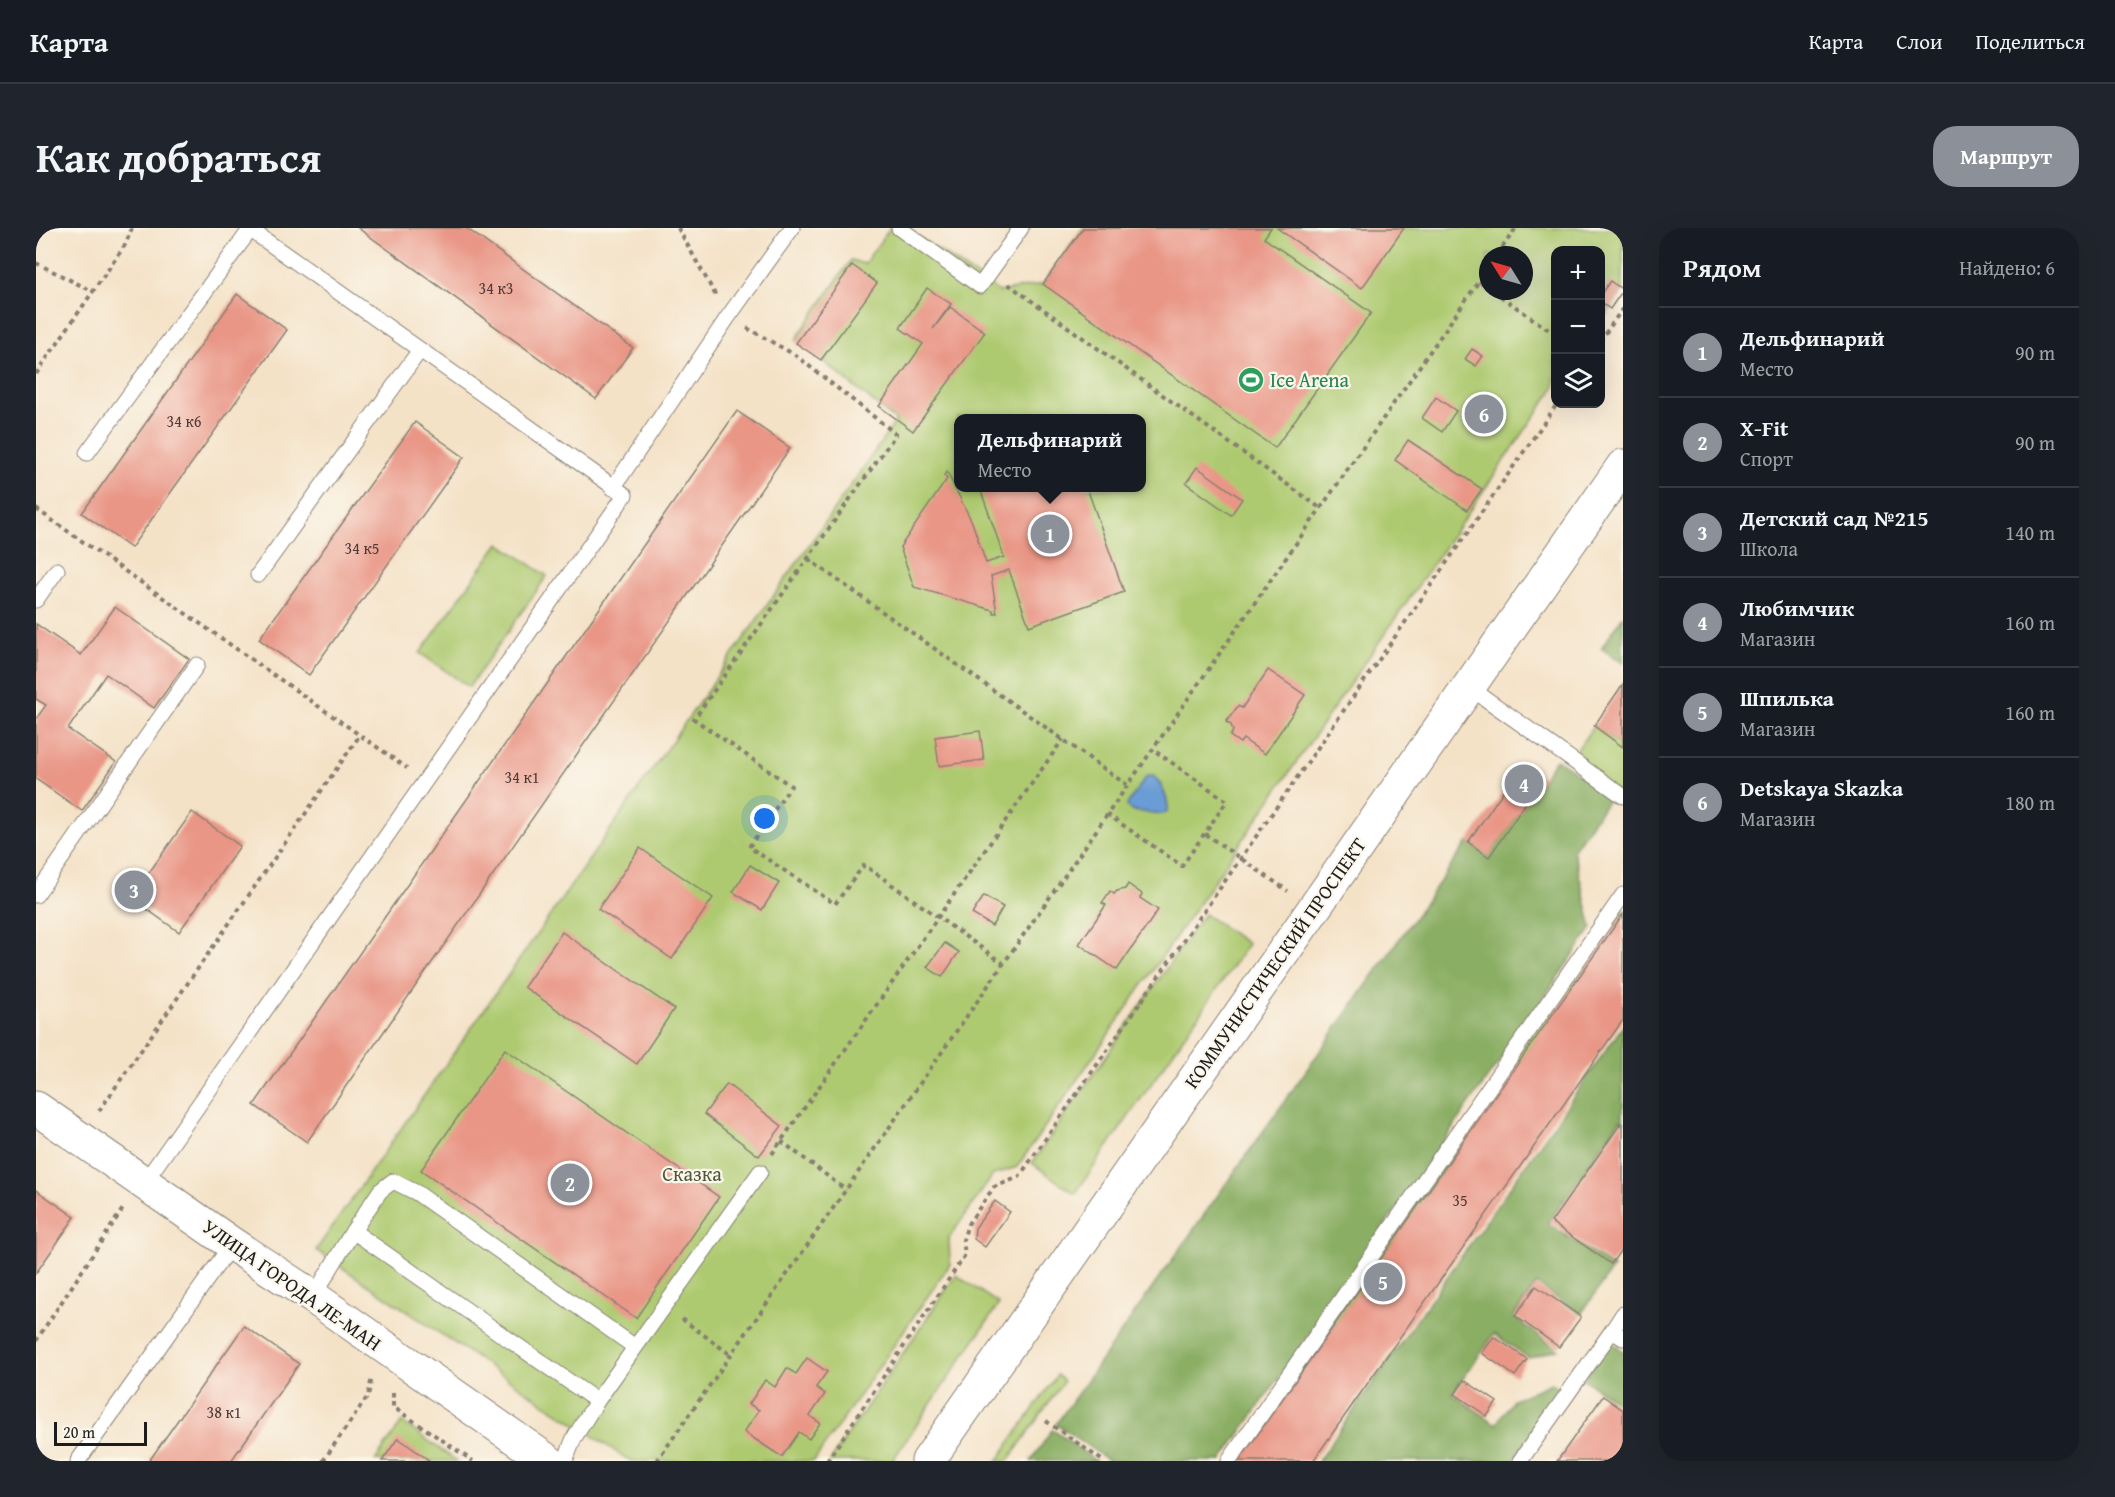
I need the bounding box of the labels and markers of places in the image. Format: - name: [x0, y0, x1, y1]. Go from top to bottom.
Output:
- sports icon: Ice Arena: [1236, 365, 1266, 395]
- place label: Ice Arena: [1270, 365, 1349, 394]
- pin: 6: [1464, 392, 1504, 436]
- pin: 1: [1030, 512, 1070, 556]
- pin: 4: [1504, 762, 1544, 806]
- pin: 3: [114, 868, 154, 912]
- pin: 2: [550, 1160, 590, 1206]
- pin: 5: [1364, 1260, 1402, 1304]

